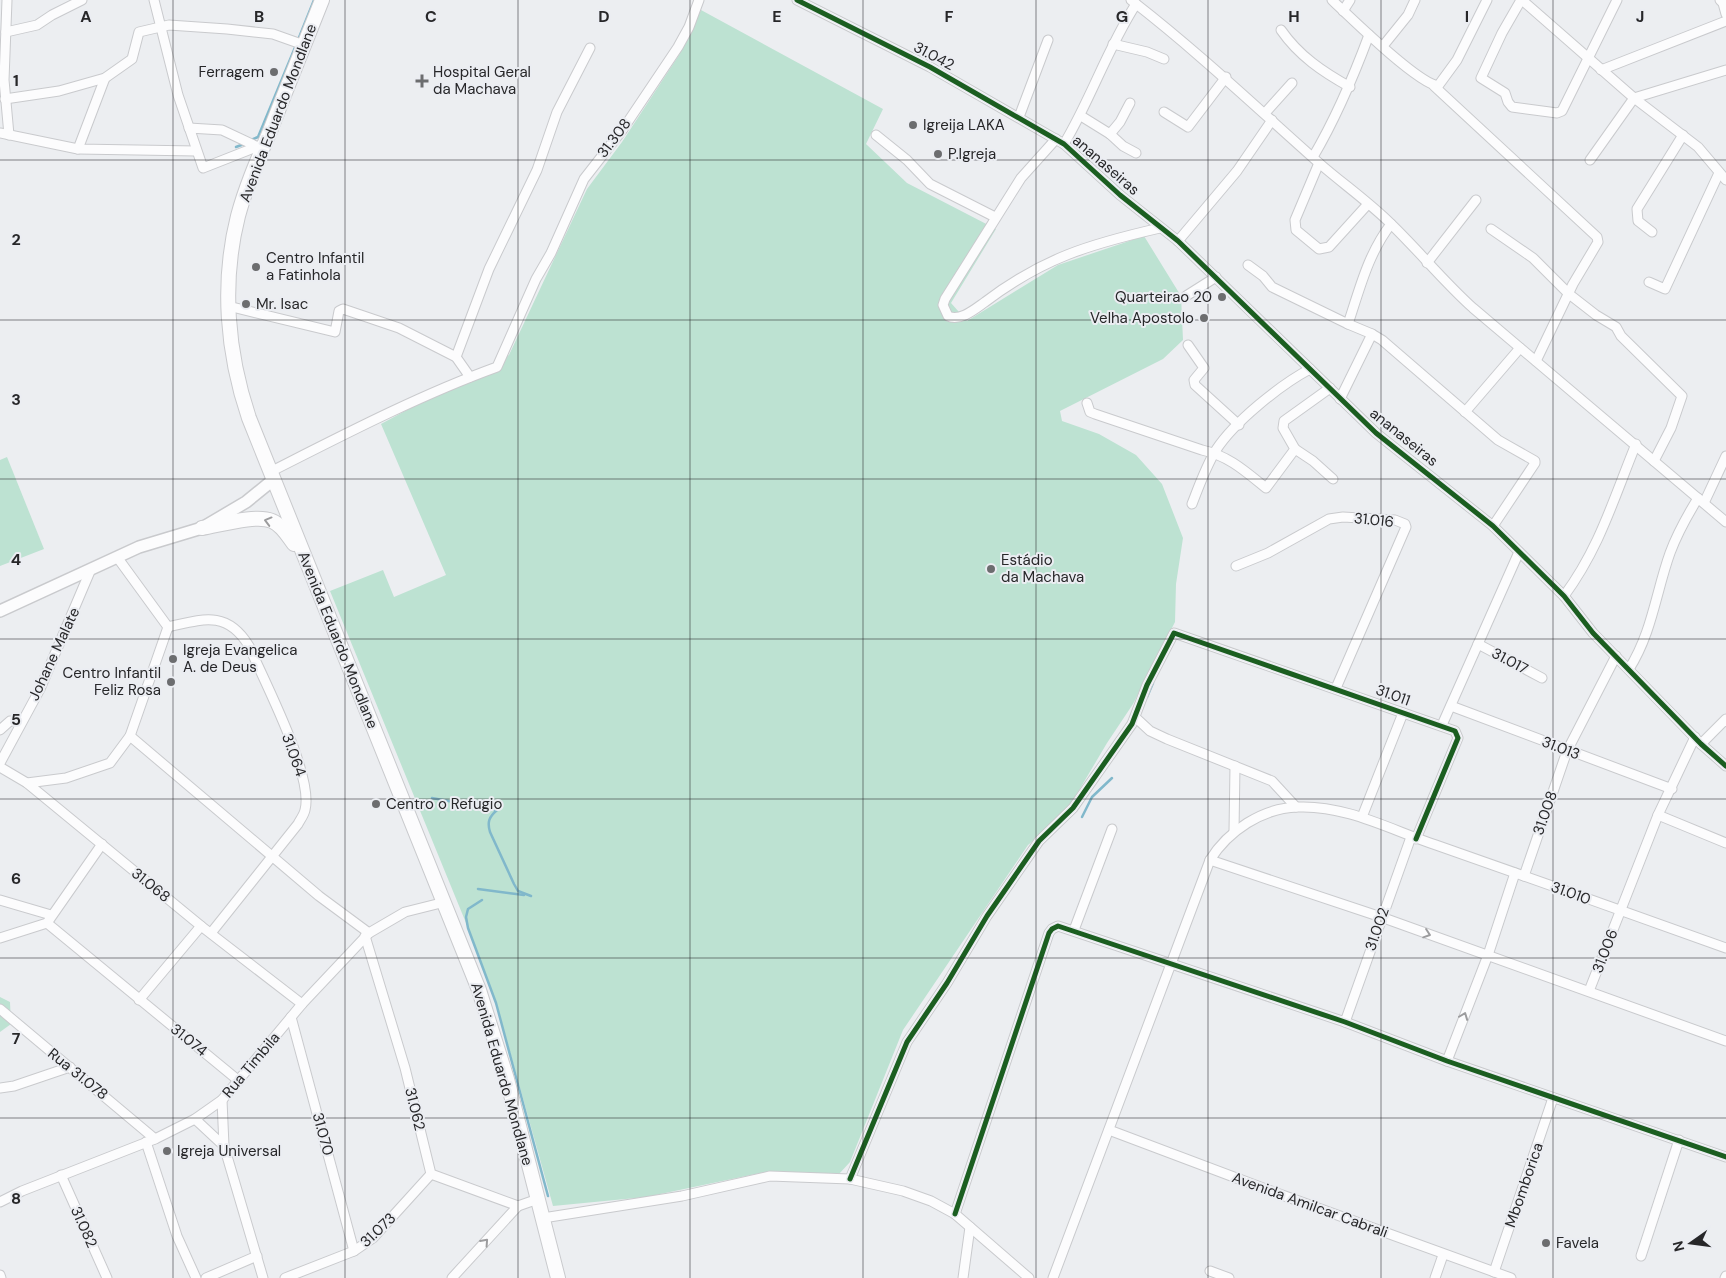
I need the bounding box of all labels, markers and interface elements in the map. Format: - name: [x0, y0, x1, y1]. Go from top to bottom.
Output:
- text: A: [80, 6, 92, 27]
- text: B: [254, 6, 264, 27]
- text: C: [425, 6, 437, 27]
- text: D: [598, 6, 610, 27]
- text: E: [772, 6, 782, 27]
- text: F: [945, 6, 954, 27]
- text: G: [1116, 6, 1128, 27]
- text: H: [1288, 6, 1300, 27]
- text: I: [1465, 6, 1469, 27]
- text: J: [1636, 6, 1644, 27]
- street label: Avenida Eduardo Mondlane: [235, 21, 321, 205]
- street label: 31.042: [910, 37, 958, 75]
- place label: Ferragem: [199, 62, 264, 82]
- place label: Hospital Geral da Machava: [433, 62, 531, 99]
- marker: Ferragem: [268, 66, 280, 78]
- text: 1: [13, 70, 19, 91]
- marker: Hospital Geral da Machava: [415, 74, 429, 88]
- street label: 31.308: [593, 114, 635, 162]
- place label: Igreija LAKA: [923, 115, 1005, 135]
- marker: Igreija LAKA: [907, 119, 919, 131]
- street label: ananaseiras: [1068, 130, 1144, 200]
- place label: P.Igreja: [948, 144, 996, 164]
- marker: P.Igreja: [932, 148, 944, 160]
- text: 2: [11, 229, 21, 250]
- place label: Centro Infantil a Fatinhola: [266, 248, 364, 285]
- marker: Centro Infantil a Fatinhola: [250, 261, 262, 273]
- place label: Quarteirao 20: [1115, 287, 1212, 307]
- marker: Quarteirao 20: [1216, 291, 1228, 303]
- place label: Mr. Isac: [256, 294, 308, 314]
- marker: Mr. Isac: [240, 298, 252, 310]
- place label: Velha Apostolo: [1090, 308, 1194, 328]
- marker: Velha Apostolo: [1198, 312, 1210, 324]
- text: 3: [11, 389, 21, 410]
- street label: ananaseiras: [1366, 403, 1442, 471]
- street label: 31.016: [1353, 508, 1395, 532]
- one-way arrow: [264, 517, 273, 527]
- street label: Avenida Eduardo Mondlane: [293, 548, 383, 732]
- text: 4: [11, 549, 21, 570]
- place label: Estádio da Machava: [1001, 550, 1084, 587]
- marker: Estádio da Machava: [985, 563, 997, 575]
- street label: Johane Malate: [24, 604, 84, 704]
- place label: Igreja Evangelica A. de Deus: [183, 640, 298, 677]
- street label: 31.017: [1488, 643, 1532, 679]
- marker: Igreja Evangelica A. de Deus: [167, 653, 179, 665]
- place label: Centro Infantil Feliz Rosa: [63, 663, 161, 700]
- marker: Centro Infantil Feliz Rosa: [165, 676, 177, 688]
- street label: 31.011: [1373, 680, 1413, 710]
- text: 5: [11, 709, 21, 730]
- street label: 31.064: [277, 731, 311, 779]
- street label: 31.013: [1539, 732, 1583, 764]
- street label: 31.008: [1528, 788, 1562, 838]
- place label: Centro o Refugio: [386, 794, 502, 814]
- marker: Centro o Refugio: [370, 798, 382, 810]
- street label: 31.068: [127, 863, 175, 907]
- text: 6: [11, 868, 21, 889]
- street label: 31.010: [1548, 877, 1594, 909]
- street label: 31.002: [1360, 905, 1394, 953]
- street label: 31.006: [1587, 926, 1623, 976]
- one-way arrow: [1422, 928, 1430, 938]
- street label: Avenida Eduardo Mondlane: [466, 980, 538, 1168]
- one-way arrow: [1458, 1012, 1469, 1021]
- street label: 31.074: [166, 1019, 212, 1061]
- text: 7: [12, 1028, 21, 1049]
- street label: Rua Timbila: [218, 1028, 284, 1102]
- street label: Rua 31.078: [44, 1043, 112, 1105]
- street label: 31.062: [400, 1085, 430, 1133]
- street label: 31.070: [308, 1110, 338, 1158]
- street label: Mbomborica: [1500, 1140, 1548, 1230]
- place label: Igreja Universal: [177, 1141, 281, 1161]
- marker: Igreja Universal: [161, 1145, 173, 1157]
- street label: Avenida Amilcar Cabrali: [1229, 1167, 1391, 1243]
- text: 8: [11, 1188, 21, 1209]
- street label: 31.082: [66, 1203, 102, 1251]
- street label: 31.073: [356, 1208, 400, 1252]
- north arrow: [1666, 1218, 1716, 1268]
- place label: Favela: [1556, 1233, 1599, 1253]
- marker: Favela: [1540, 1237, 1552, 1249]
- one-way arrow: [479, 1239, 488, 1248]
- text: N: [1668, 1239, 1688, 1253]

